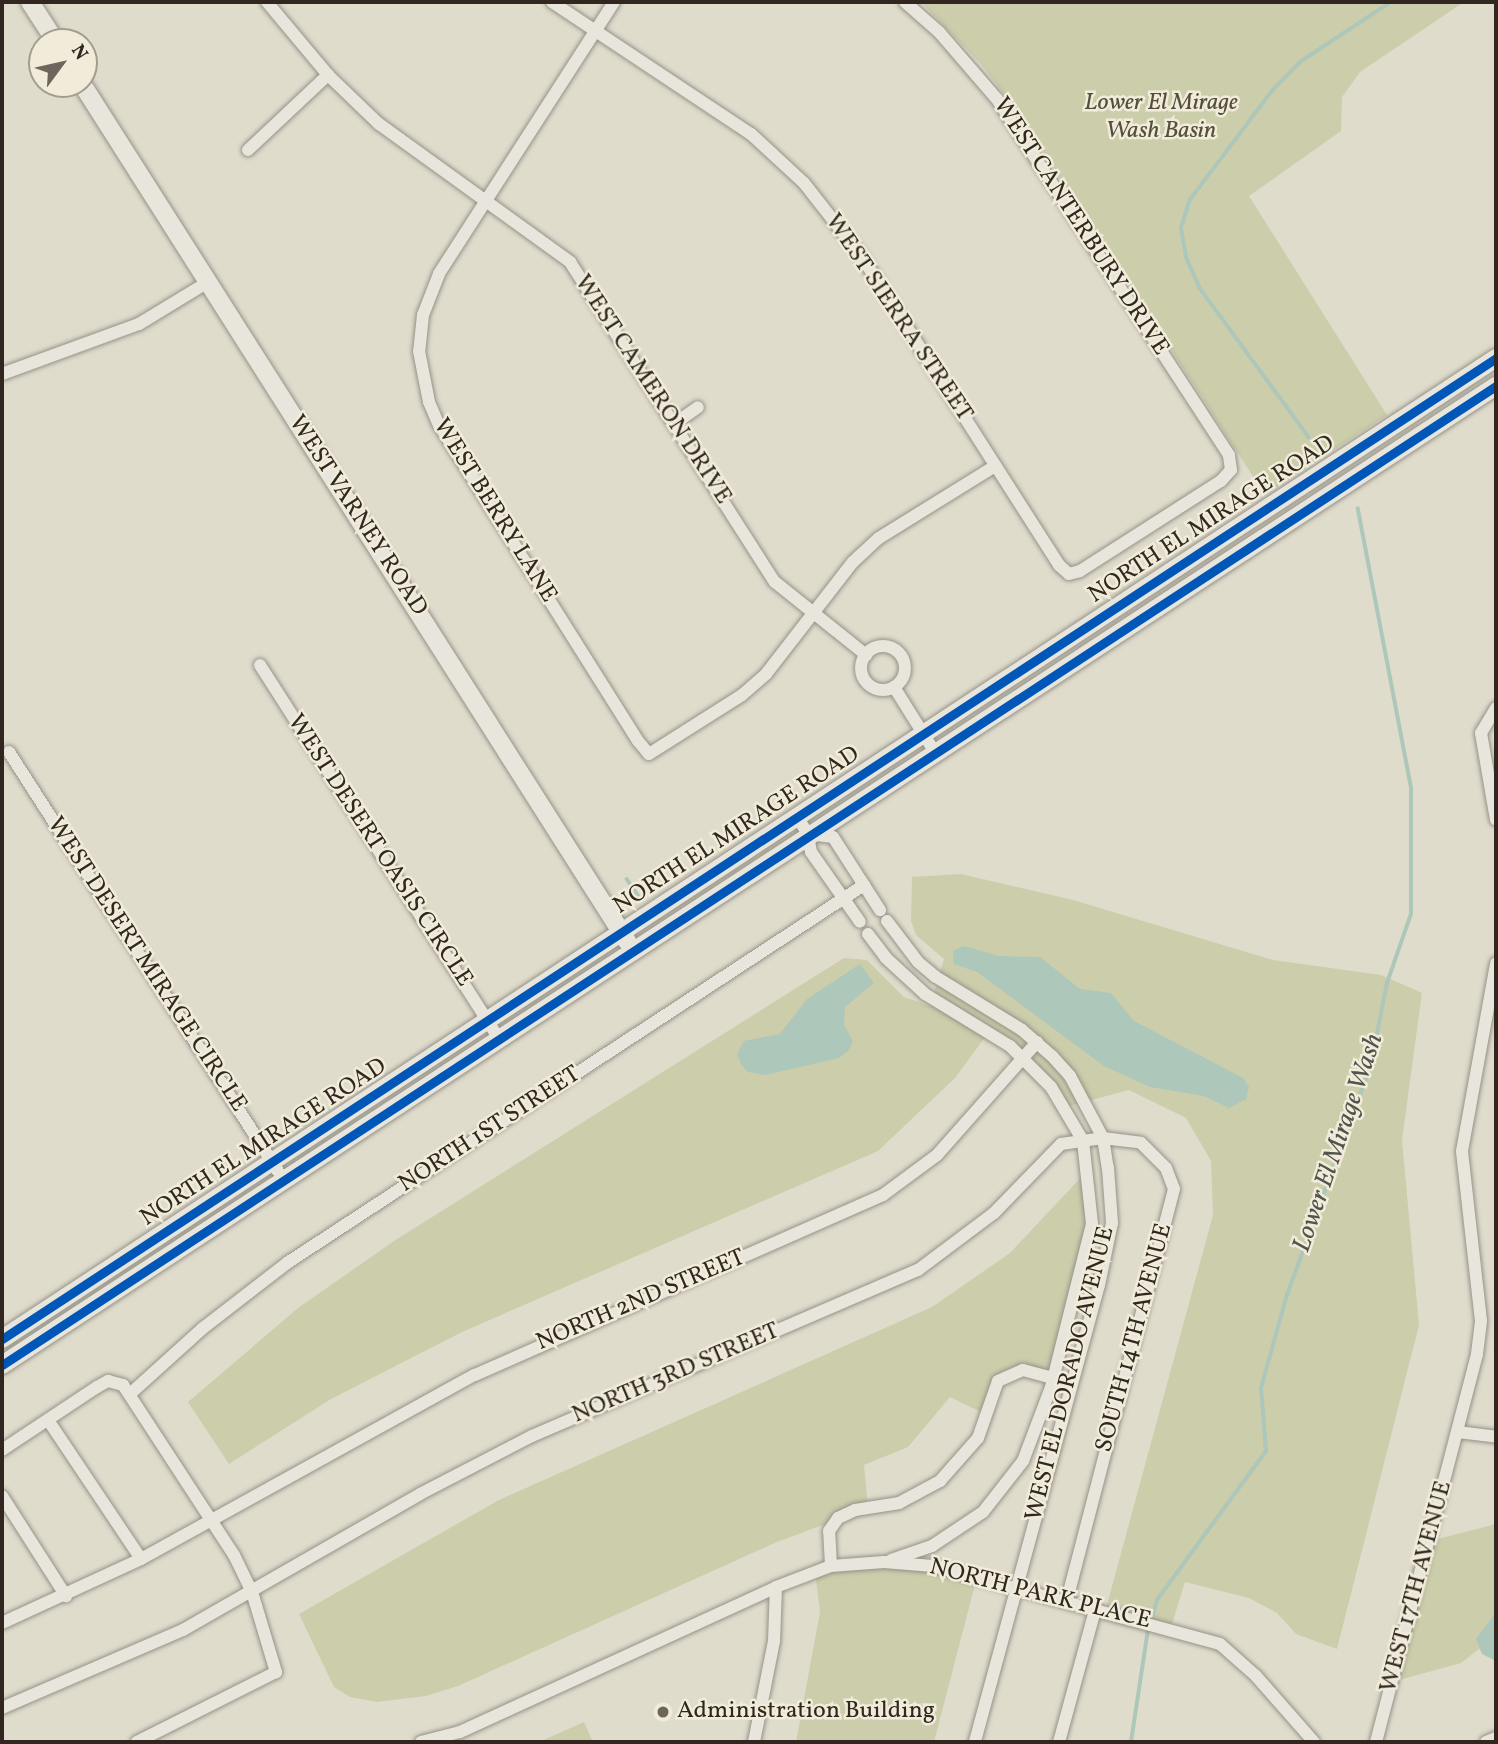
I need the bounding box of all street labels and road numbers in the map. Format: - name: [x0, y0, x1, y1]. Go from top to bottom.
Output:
- street label: WEST CANTERBURY DRIVE: [985, 92, 1175, 362]
- street label: WEST SIERRA STREET: [818, 208, 978, 428]
- street label: WEST CAMERON DRIVE: [567, 270, 737, 510]
- street label: WEST VARNEY ROAD: [281, 409, 433, 623]
- street label: WEST BERRY LANE: [425, 413, 563, 609]
- street label: NORTH EL MIRAGE ROAD: [1084, 430, 1340, 610]
- street label: WEST DESERT OASIS CIRCLE: [280, 709, 478, 993]
- street label: NORTH EL MIRAGE ROAD: [609, 741, 865, 921]
- street label: WEST DESERT MIRAGE CIRCLE: [39, 811, 253, 1119]
- street label: NORTH EL MIRAGE ROAD: [136, 1053, 392, 1233]
- street label: NORTH 1ST STREET: [394, 1060, 586, 1200]
- street label: SOUTH 14TH AVENUE: [1091, 1220, 1179, 1456]
- street label: WEST EL DORADO AVENUE: [1020, 1223, 1122, 1525]
- street label: NORTH 2ND STREET: [532, 1244, 750, 1358]
- street label: NORTH 3RD STREET: [568, 1317, 784, 1431]
- street label: WEST 17TH AVENUE: [1375, 1478, 1459, 1696]
- street label: NORTH PARK PLACE: [926, 1554, 1154, 1636]

